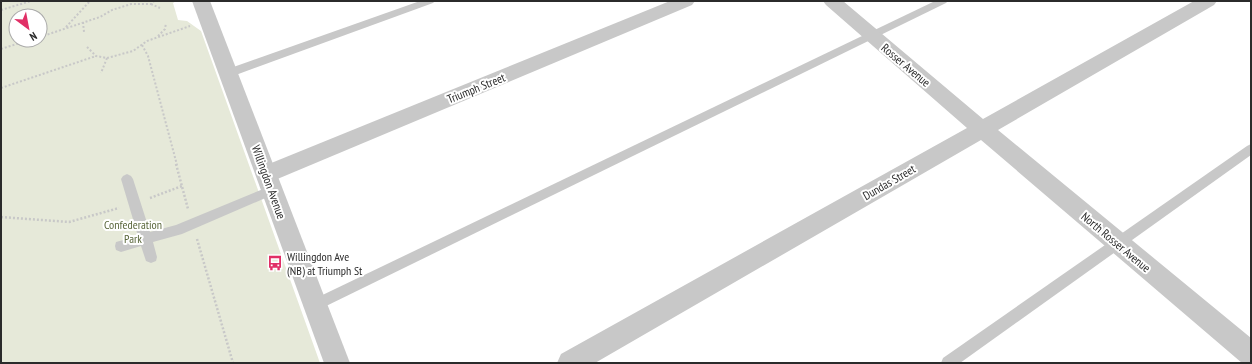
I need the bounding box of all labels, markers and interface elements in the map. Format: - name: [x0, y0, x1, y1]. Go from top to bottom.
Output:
- north arrow: [8, 8, 48, 48]
- text: N: [27, 29, 40, 44]
- street label: Rosser Avenue: [878, 40, 934, 90]
- street label: Triumph Street: [445, 69, 508, 106]
- street label: Willingdon Avenue: [249, 143, 289, 221]
- street label: Dundas Street: [860, 161, 919, 203]
- street label: North Rosser Avenue: [1078, 209, 1154, 275]
- park label: Confederation Park: [104, 217, 162, 246]
- place label: Willingdon Ave (NB) at Triumph St: [287, 249, 363, 278]
- bus stop icon: Willingdon Ave (NB) at Triumph St: [266, 254, 284, 272]

